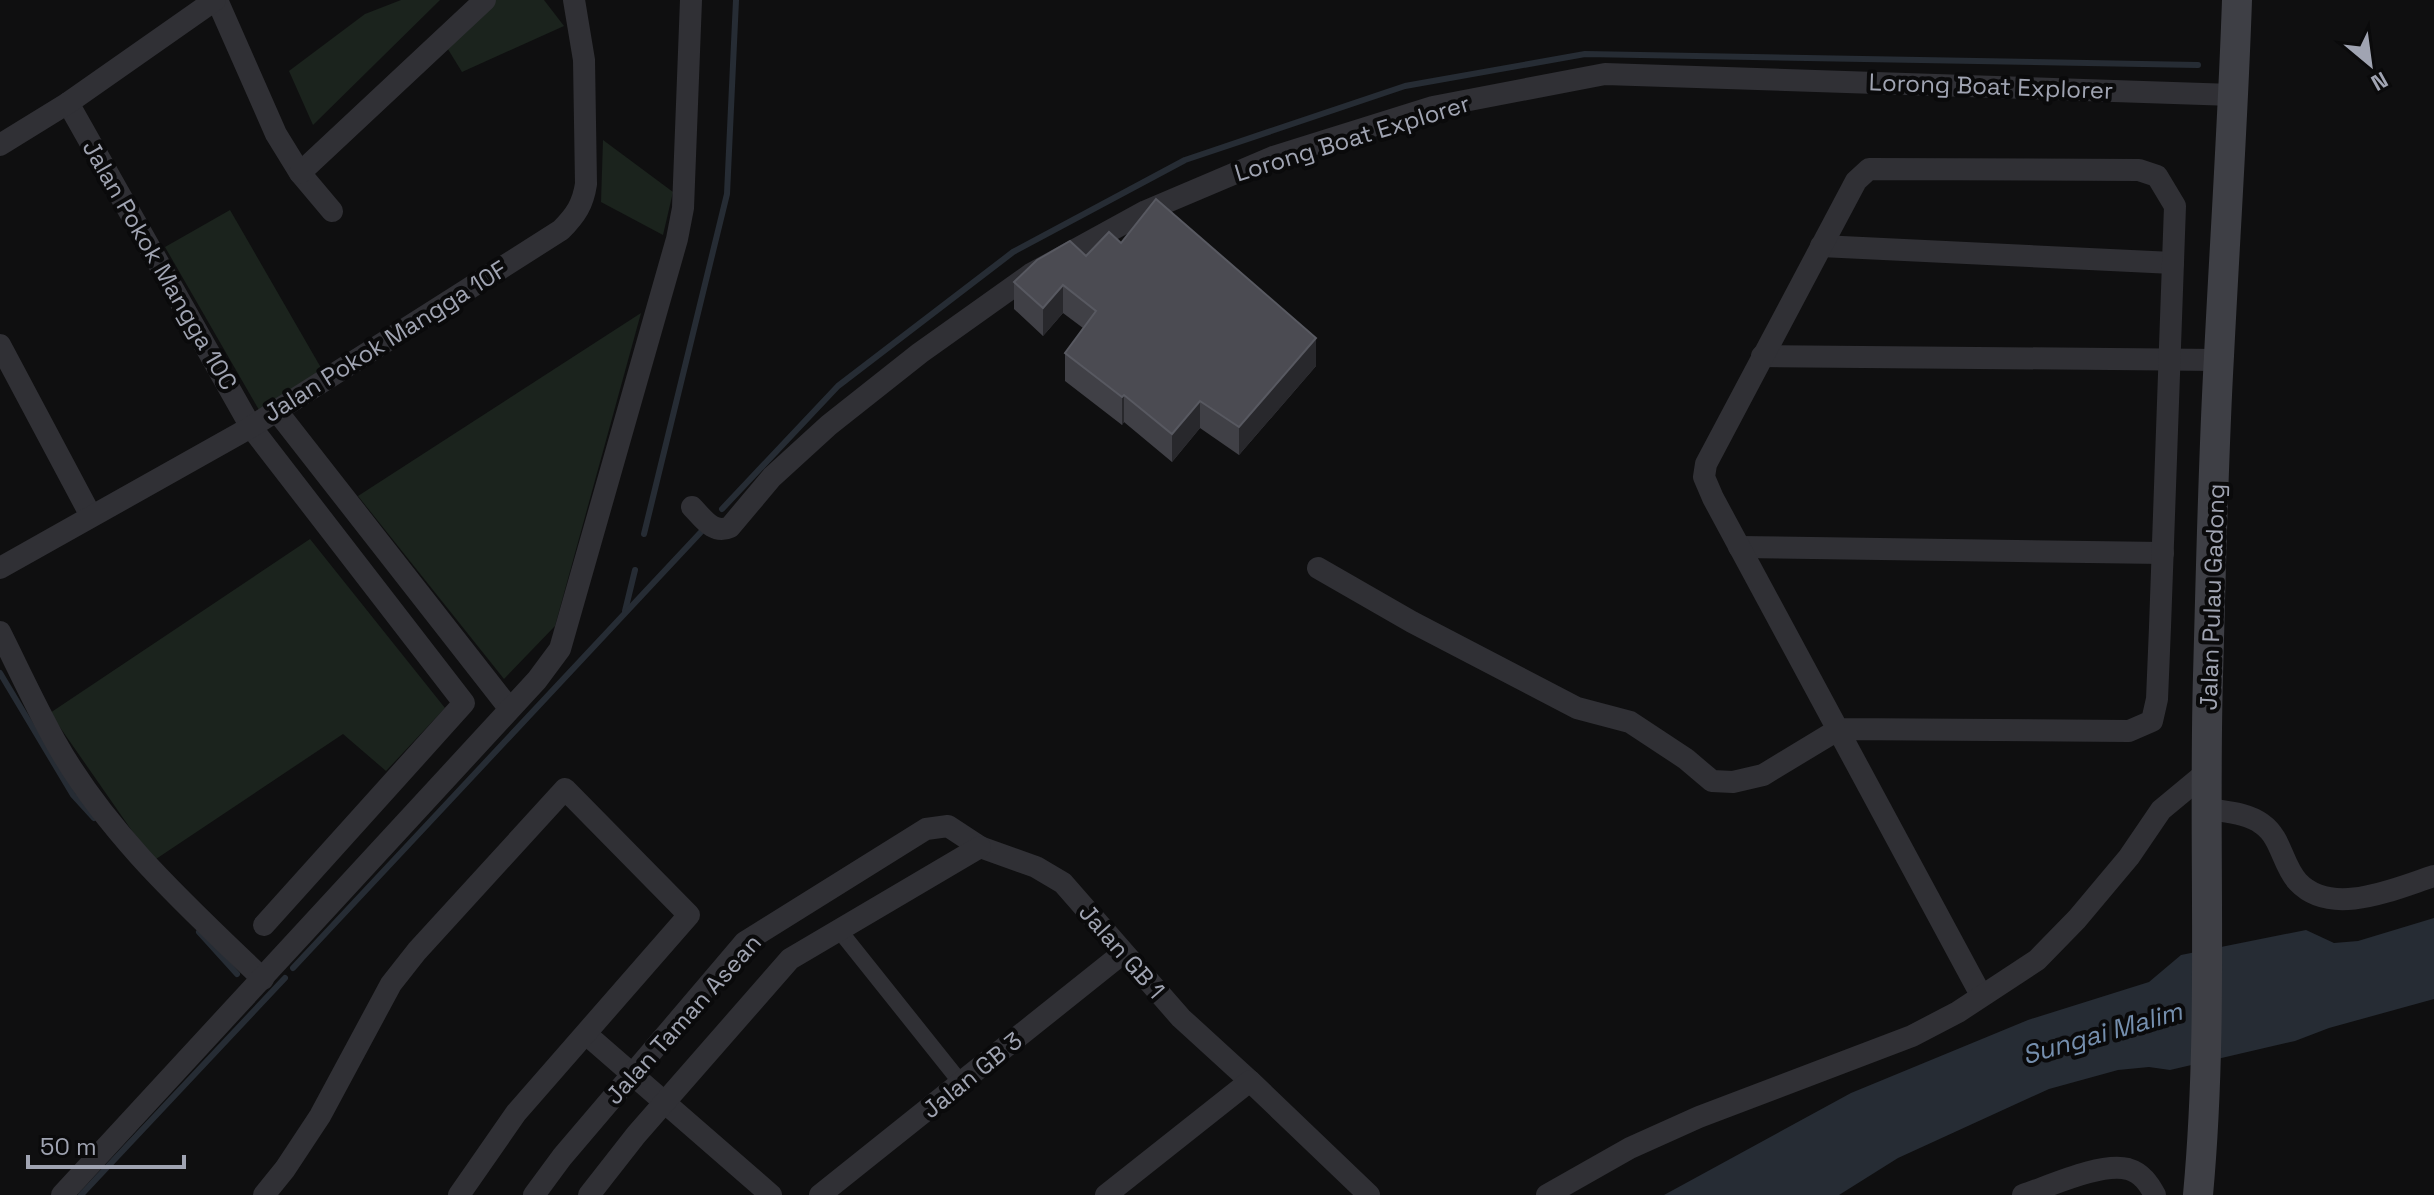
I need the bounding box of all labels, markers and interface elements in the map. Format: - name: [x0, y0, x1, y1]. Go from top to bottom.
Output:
- north arrow: [2330, 24, 2410, 104]
- street label: Lorong Boat Explorer: [1868, 66, 2114, 106]
- text: N: [2366, 66, 2393, 97]
- street label: Lorong Boat Explorer: [1231, 87, 1473, 189]
- street label: Jalan Pokok Mangga 10C: [76, 134, 244, 396]
- street label: Jalan Pokok Mangga 10F: [257, 253, 513, 429]
- street label: Jalan Pulau Gadong: [2193, 483, 2231, 711]
- street label: Jalan GB 1: [1072, 897, 1172, 1005]
- street label: Jalan Taman Asean: [598, 927, 768, 1111]
- water label: Sungai Malim: [2018, 994, 2187, 1072]
- street label: Jalan GB 3: [915, 1025, 1029, 1125]
- scale bar: [28, 1119, 184, 1169]
- text: 50 m: [40, 1131, 97, 1162]

